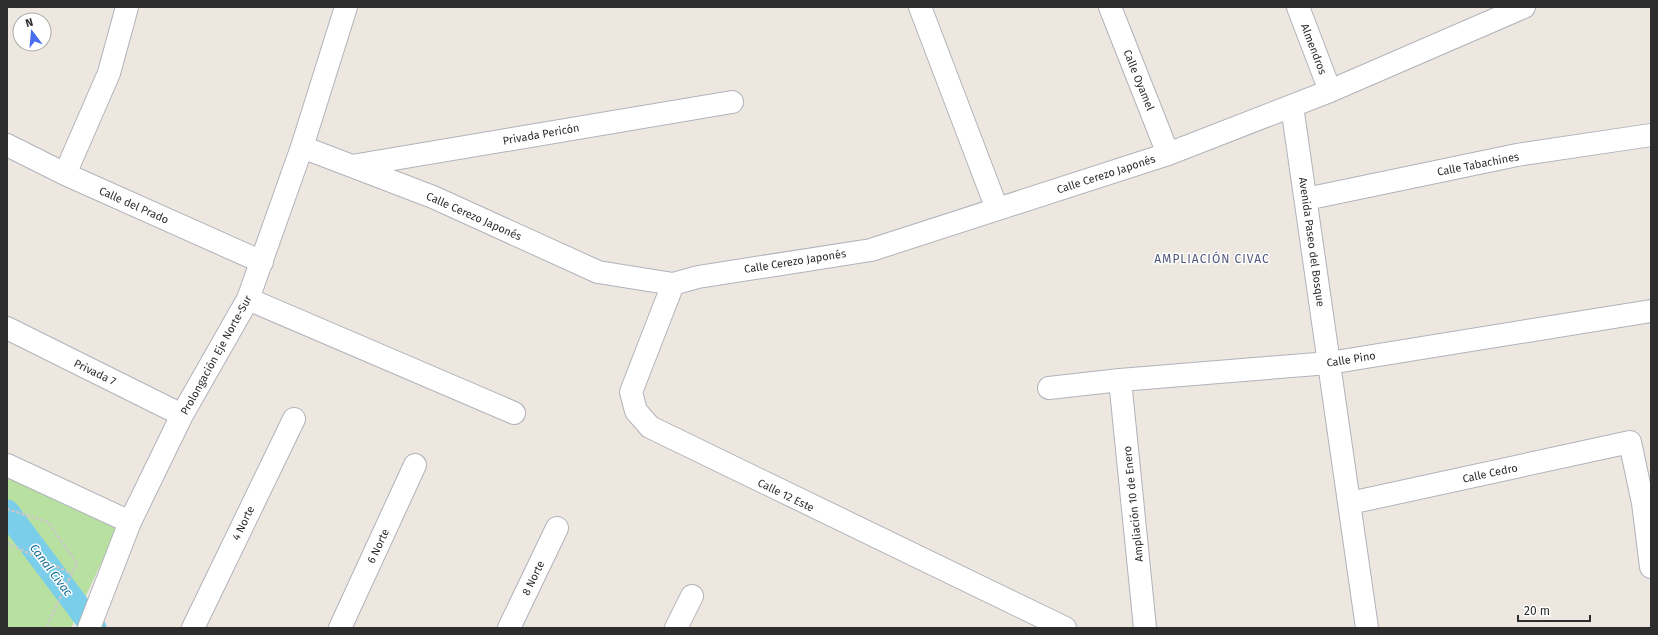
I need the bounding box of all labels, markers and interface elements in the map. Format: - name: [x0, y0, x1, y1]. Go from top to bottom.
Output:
- north arrow: [12, 12, 52, 52]
- text: N: [24, 16, 35, 30]
- street label: Almendros: [1298, 22, 1329, 76]
- street label: Calle Oyamel: [1120, 48, 1157, 113]
- street label: Privada Pericón: [502, 121, 580, 148]
- street label: Calle Tabachines: [1436, 150, 1520, 179]
- street label: Calle Cerezo Japonés: [1055, 152, 1157, 197]
- street label: Avenida Paseo del Bosque: [1296, 176, 1327, 308]
- street label: Calle del Prado: [97, 184, 171, 227]
- street label: Calle Cerezo Japonés: [424, 190, 523, 243]
- street label: Calle Cerezo Japonés: [743, 247, 847, 276]
- district label: AMPLIACIÓN CIVAC: [1154, 251, 1270, 266]
- street label: Prolongación Eje Norte-Sur: [178, 293, 255, 417]
- street label: Calle Pino: [1326, 349, 1377, 370]
- street label: Privada 7: [72, 357, 118, 388]
- street label: Ampliación 10 de Enero: [1121, 445, 1146, 563]
- street label: Calle Cedro: [1461, 461, 1519, 486]
- street label: Calle 12 Este: [755, 476, 816, 515]
- street label: 4 Norte: [230, 504, 257, 543]
- street label: 6 Norte: [365, 527, 392, 566]
- water label: Canal Civac: [27, 541, 75, 599]
- street label: 8 Norte: [520, 559, 547, 598]
- scale bar: [1518, 597, 1590, 623]
- text: 20 m: [1524, 604, 1550, 618]

